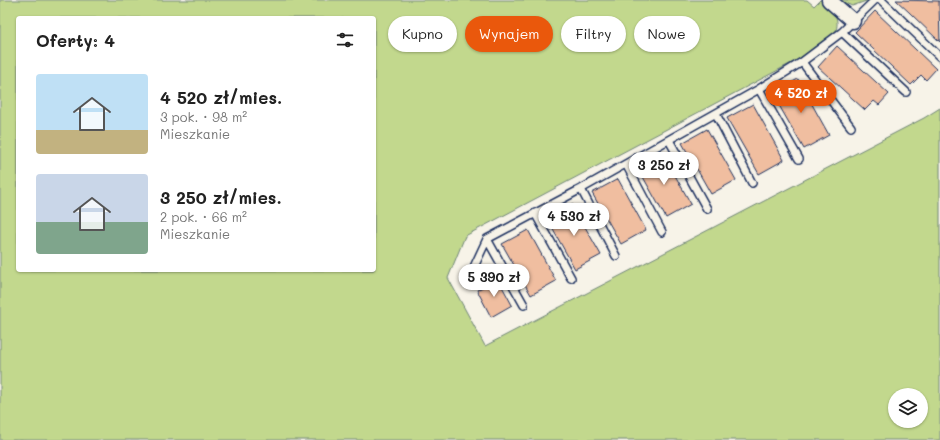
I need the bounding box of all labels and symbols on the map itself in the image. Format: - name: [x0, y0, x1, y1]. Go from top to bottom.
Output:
- pin: 4 520 zł: [760, 80, 842, 114]
- pin: 3 250 zł: [623, 152, 705, 186]
- pin: 4 530 zł: [533, 203, 615, 237]
- pin: 5 390 zł: [453, 264, 535, 298]

